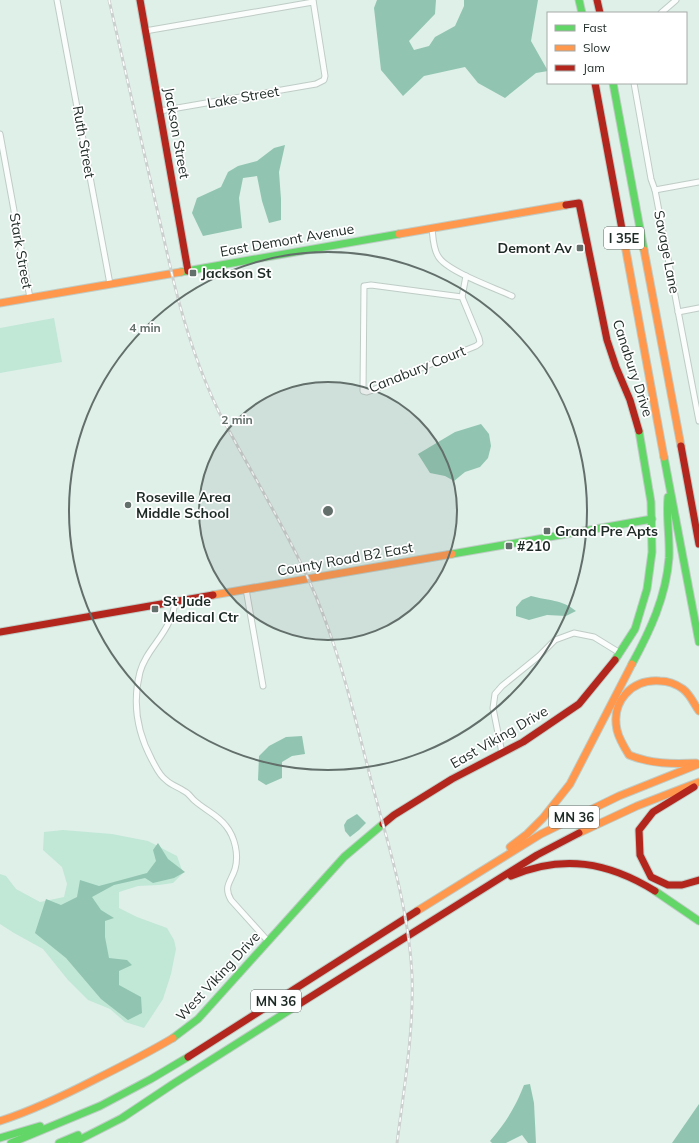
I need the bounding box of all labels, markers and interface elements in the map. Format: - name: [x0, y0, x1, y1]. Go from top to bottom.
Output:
- legend: [547, 12, 687, 84]
- text: Fast: [583, 20, 607, 35]
- text: Slow: [583, 40, 611, 55]
- text: Jam: [583, 60, 605, 75]
- street label: Lake Street: [205, 82, 281, 112]
- street label: Jackson Street: [160, 86, 194, 180]
- street label: Ruth Street: [69, 104, 99, 180]
- street label: Savage Lane: [650, 209, 684, 295]
- street label: Stark Street: [5, 212, 37, 290]
- street label: East Demont Avenue: [219, 219, 355, 261]
- road number: I 35E: [604, 227, 644, 249]
- place label: Demont Av: [497, 239, 572, 257]
- marker: Demont Av: [575, 243, 585, 253]
- place label: Jackson St: [201, 264, 272, 282]
- marker: Jackson St: [188, 268, 198, 278]
- street label: Canabury Drive: [609, 317, 657, 419]
- text: 4 min: [129, 320, 161, 335]
- street label: Canabury Court: [366, 341, 468, 397]
- text: 2 min: [221, 412, 253, 427]
- place label: Roseville Area Middle School: [136, 488, 231, 522]
- marker: Roseville Area Middle School: [123, 500, 133, 510]
- centre of rings: [321, 504, 335, 518]
- place label: Grand Pre Apts: [555, 522, 658, 540]
- marker: Grand Pre Apts: [542, 526, 552, 536]
- place label: #210: [517, 537, 551, 555]
- street label: County Road B2 East: [276, 538, 414, 580]
- marker: #210: [504, 541, 514, 551]
- place label: St Jude Medical Ctr: [163, 592, 239, 626]
- marker: St Jude Medical Ctr: [150, 604, 160, 614]
- street label: East Viking Drive: [447, 702, 551, 772]
- road number: MN 36: [549, 806, 599, 828]
- street label: West Viking Drive: [172, 928, 264, 1024]
- road number: MN 36: [251, 990, 301, 1012]

